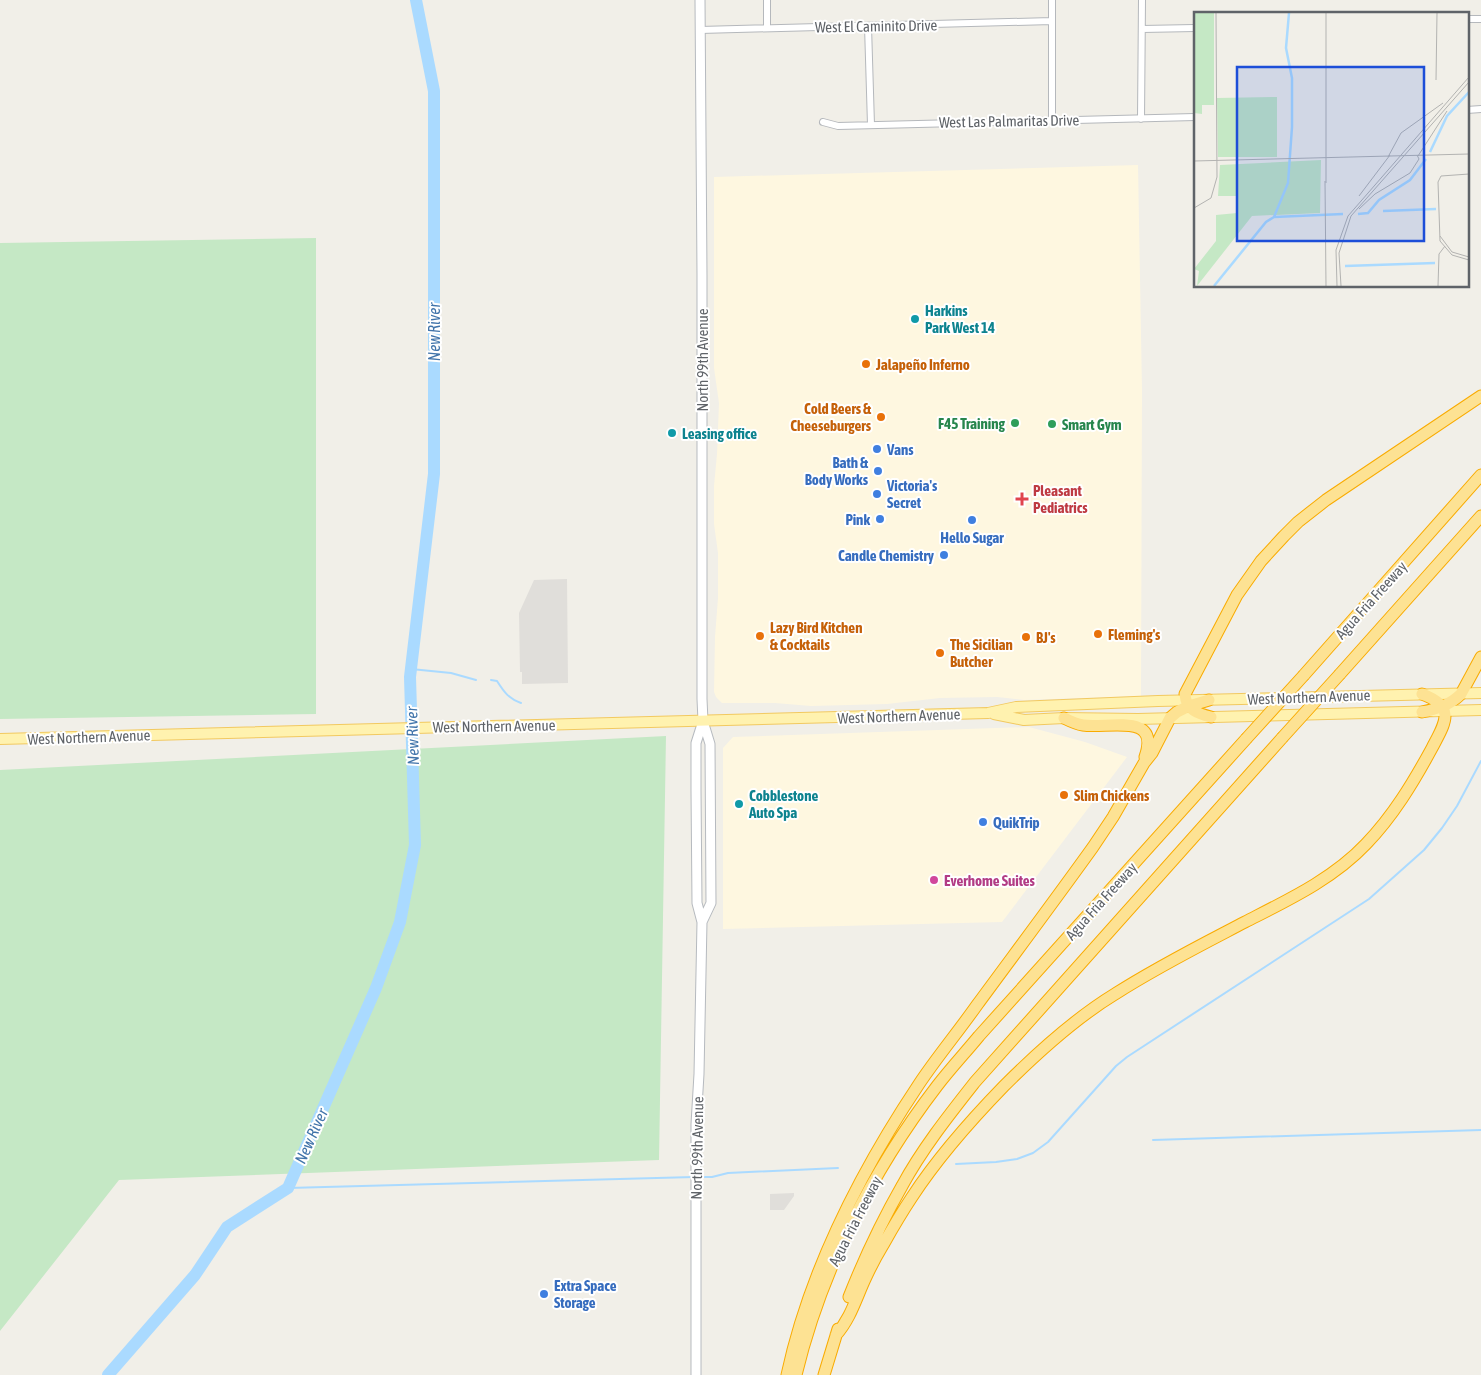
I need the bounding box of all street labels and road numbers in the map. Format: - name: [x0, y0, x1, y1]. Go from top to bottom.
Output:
- street label: West El Caminito Drive: [815, 16, 938, 36]
- street label: West Las Palmaritas Drive: [939, 111, 1080, 131]
- street label: North 99th Avenue: [694, 308, 711, 412]
- street label: Agua Fria Freeway: [1332, 558, 1410, 642]
- street label: West Northern Avenue: [1247, 686, 1371, 708]
- street label: West Northern Avenue: [837, 705, 961, 727]
- street label: West Northern Avenue: [432, 716, 556, 736]
- street label: West Northern Avenue: [27, 726, 151, 748]
- street label: Agua Fria Freeway: [1062, 859, 1140, 943]
- street label: North 99th Avenue: [688, 1096, 706, 1200]
- street label: Agua Fria Freeway: [825, 1173, 885, 1269]

